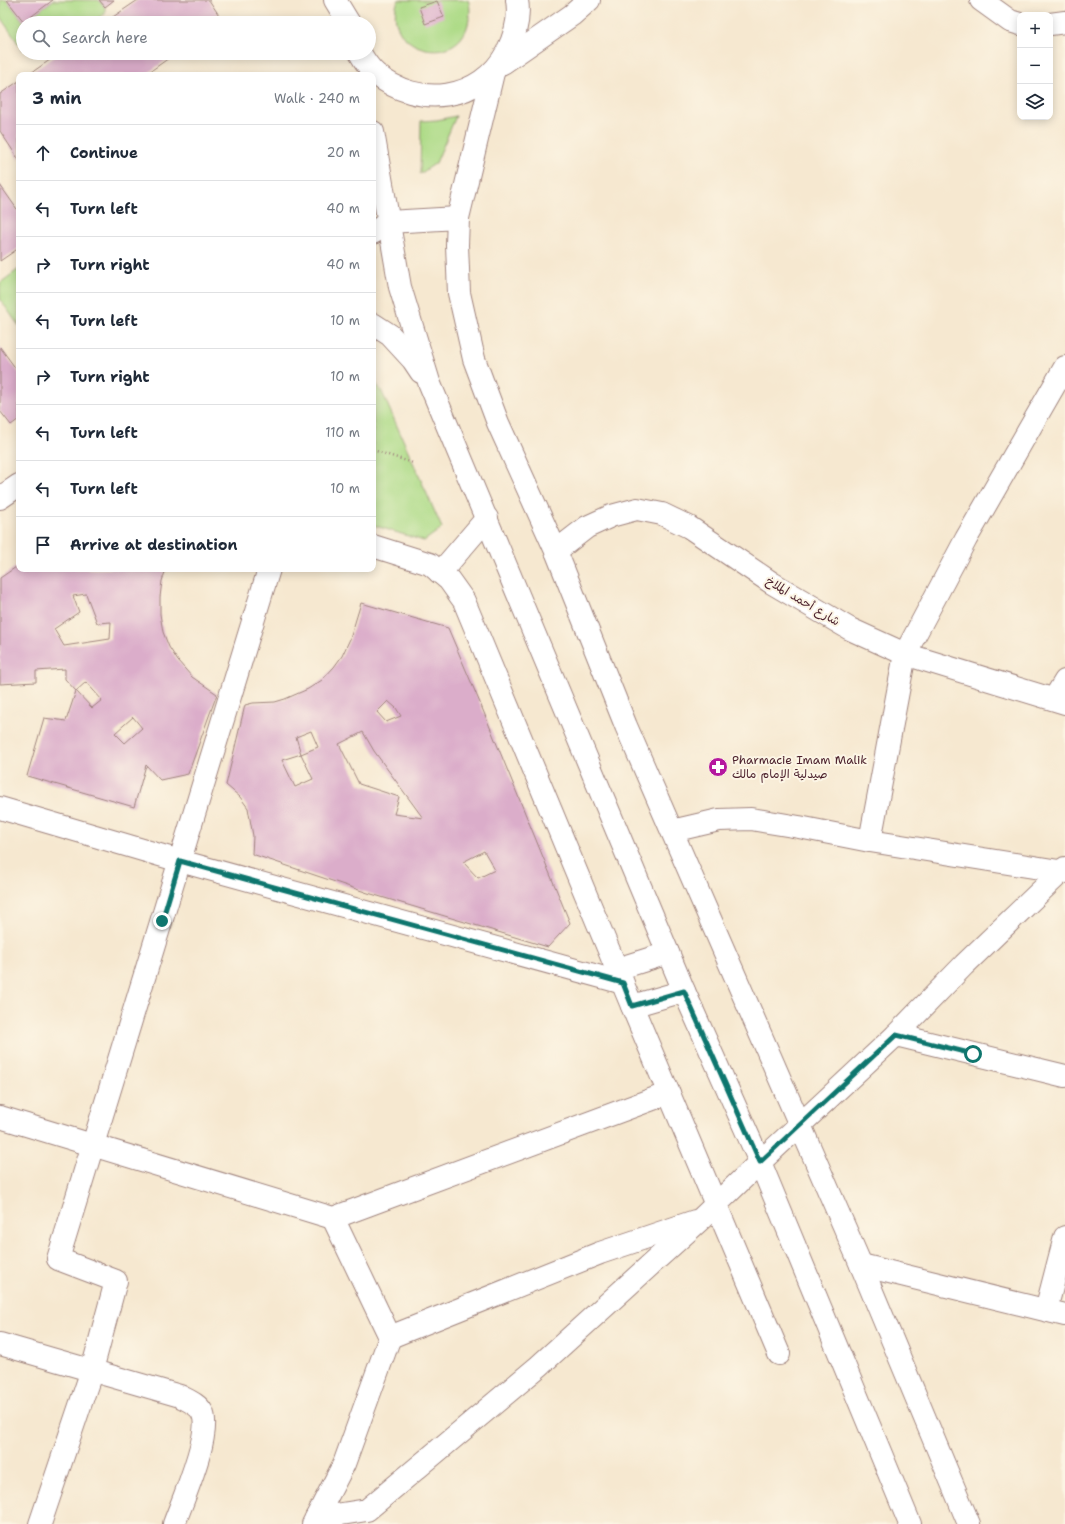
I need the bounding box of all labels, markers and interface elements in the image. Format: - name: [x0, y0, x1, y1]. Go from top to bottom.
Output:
- map controls: [1017, 12, 1053, 120]
- button: +: [1017, 12, 1053, 48]
- search box: [16, 16, 376, 60]
- icon: search: [30, 27, 52, 49]
- text: Search here: [62, 28, 148, 48]
- button: −: [1017, 48, 1053, 84]
- button: layers: [1017, 84, 1053, 120]
- text: 3 min: [32, 87, 82, 109]
- text: Walk · 240 m: [274, 90, 360, 107]
- icon: ahead: [32, 142, 54, 164]
- text: Continue: [70, 143, 138, 163]
- text: 20 m: [327, 144, 360, 161]
- icon: left: [32, 198, 54, 220]
- text: Turn left: [70, 199, 138, 219]
- text: 40 m: [326, 200, 360, 217]
- icon: right: [32, 254, 54, 276]
- text: Turn right: [70, 255, 150, 275]
- text: 40 m: [326, 256, 360, 273]
- icon: left: [32, 310, 54, 332]
- text: Turn left: [70, 311, 138, 331]
- text: 10 m: [330, 312, 360, 329]
- icon: right: [32, 366, 54, 388]
- text: Turn right: [70, 367, 150, 387]
- text: 10 m: [330, 368, 360, 385]
- icon: left: [32, 422, 54, 444]
- text: Turn left: [70, 423, 138, 443]
- text: 110 m: [325, 424, 360, 441]
- icon: left: [32, 478, 54, 500]
- text: Turn left: [70, 479, 138, 499]
- text: 10 m: [330, 480, 360, 497]
- icon: arrive: [32, 534, 54, 556]
- text: Arrive at destination: [70, 535, 238, 555]
- street label: شارع أحمد الملاخ: [763, 573, 843, 630]
- place label: Pharmacie Imam Malik صيدلية الإمام مالك: [732, 752, 867, 783]
- pharmacy icon: Pharmacie Imam Malik صيدلية الإمام مالك: [707, 756, 729, 778]
- route end: [153, 912, 171, 930]
- route start: [964, 1045, 982, 1063]

